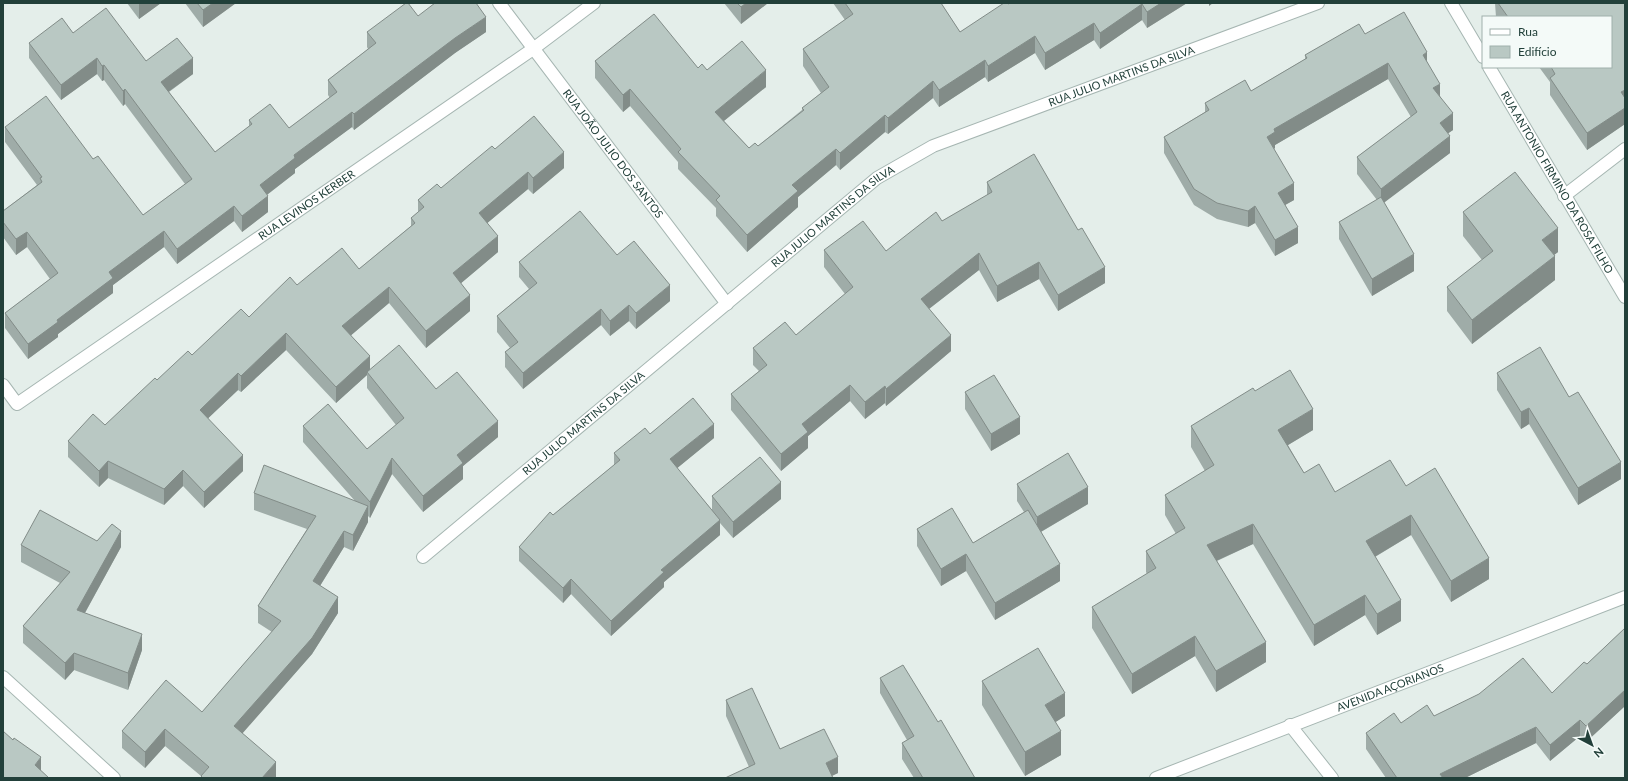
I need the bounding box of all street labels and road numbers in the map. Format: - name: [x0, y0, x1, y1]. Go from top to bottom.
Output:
- street label: RUA JULIO MARTINS DA SILVA: [1047, 42, 1197, 109]
- street label: RUA JOÃO JULIO DOS SANTOS: [561, 86, 666, 220]
- street label: RUA ANTONIO FIRMINO DA ROSA FILHO: [1499, 89, 1617, 276]
- street label: RUA JULIO MARTINS DA SILVA: [768, 162, 897, 270]
- street label: RUA LEVINOS KERBER: [255, 167, 357, 242]
- street label: RUA JULIO MARTINS DA SILVA: [520, 368, 647, 477]
- street label: AVENIDA AÇORIANOS: [1335, 661, 1445, 714]

